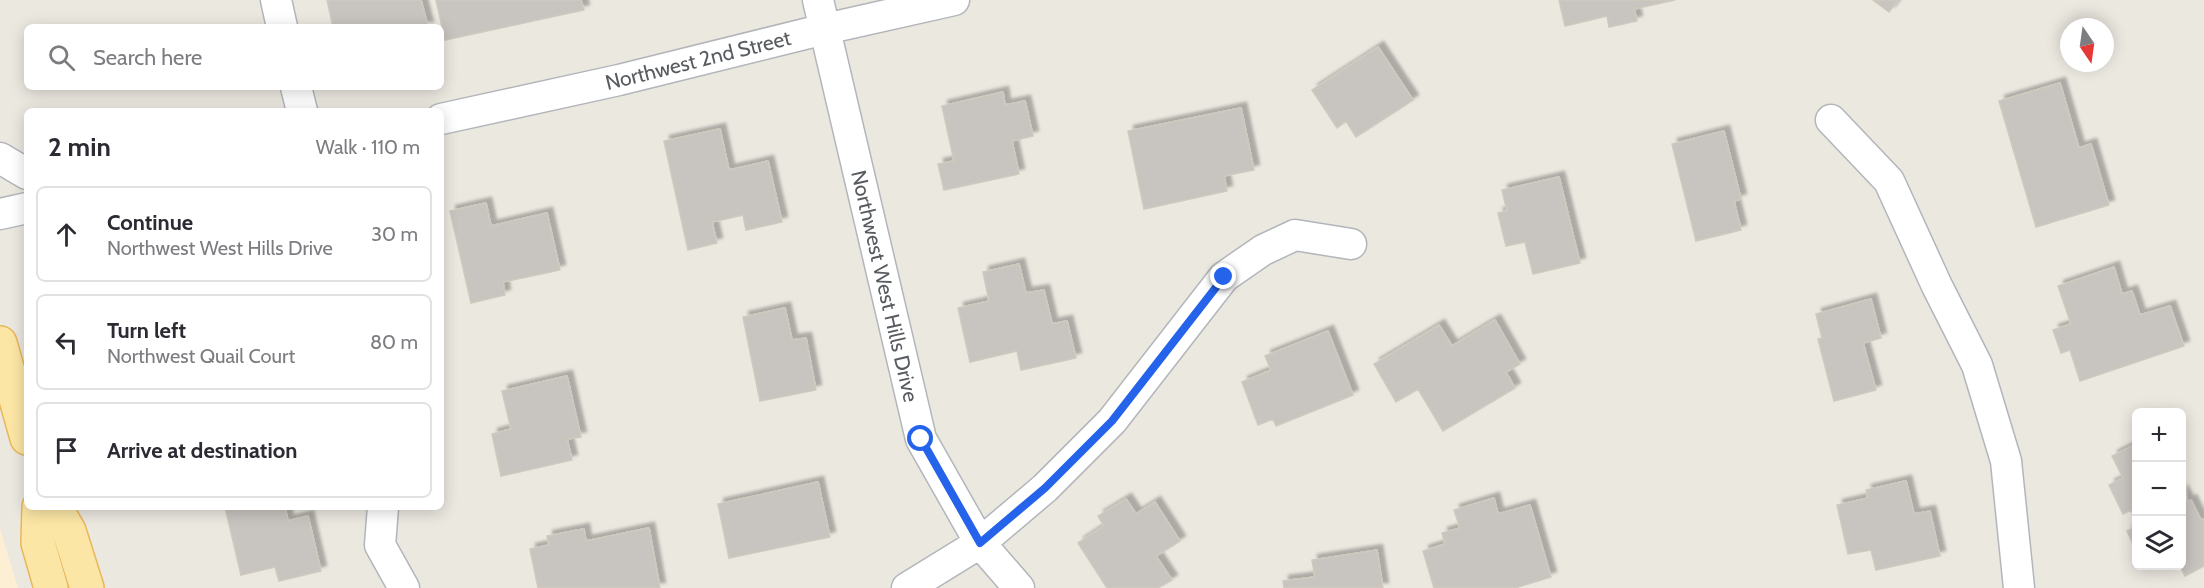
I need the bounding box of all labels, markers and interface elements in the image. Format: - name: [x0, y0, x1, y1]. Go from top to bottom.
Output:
- north arrow: [2060, 18, 2114, 72]
- search box: [24, 24, 444, 90]
- street label: Northwest 2nd Street: [603, 25, 793, 95]
- icon: search: [45, 41, 78, 74]
- text: Search here: [93, 44, 202, 71]
- text: 2 min: [48, 131, 111, 163]
- text: Walk · 110 m: [316, 135, 420, 159]
- street label: Northwest West Hills Drive: [846, 168, 924, 405]
- text: Continue: [107, 209, 193, 236]
- icon: ahead: [50, 218, 83, 251]
- text: 30 m: [371, 222, 418, 246]
- text: Northwest West Hills Drive: [107, 236, 333, 260]
- route end: [1210, 263, 1236, 289]
- text: Turn left: [107, 317, 186, 344]
- icon: left: [50, 326, 83, 359]
- text: 80 m: [370, 330, 418, 354]
- text: Northwest Quail Court: [107, 344, 295, 368]
- map controls: [2132, 408, 2186, 570]
- button: +: [2132, 408, 2186, 462]
- route start: [907, 425, 933, 451]
- icon: arrive: [50, 434, 83, 467]
- text: Arrive at destination: [107, 437, 297, 464]
- button: −: [2132, 462, 2186, 516]
- button: layers: [2132, 516, 2186, 570]

